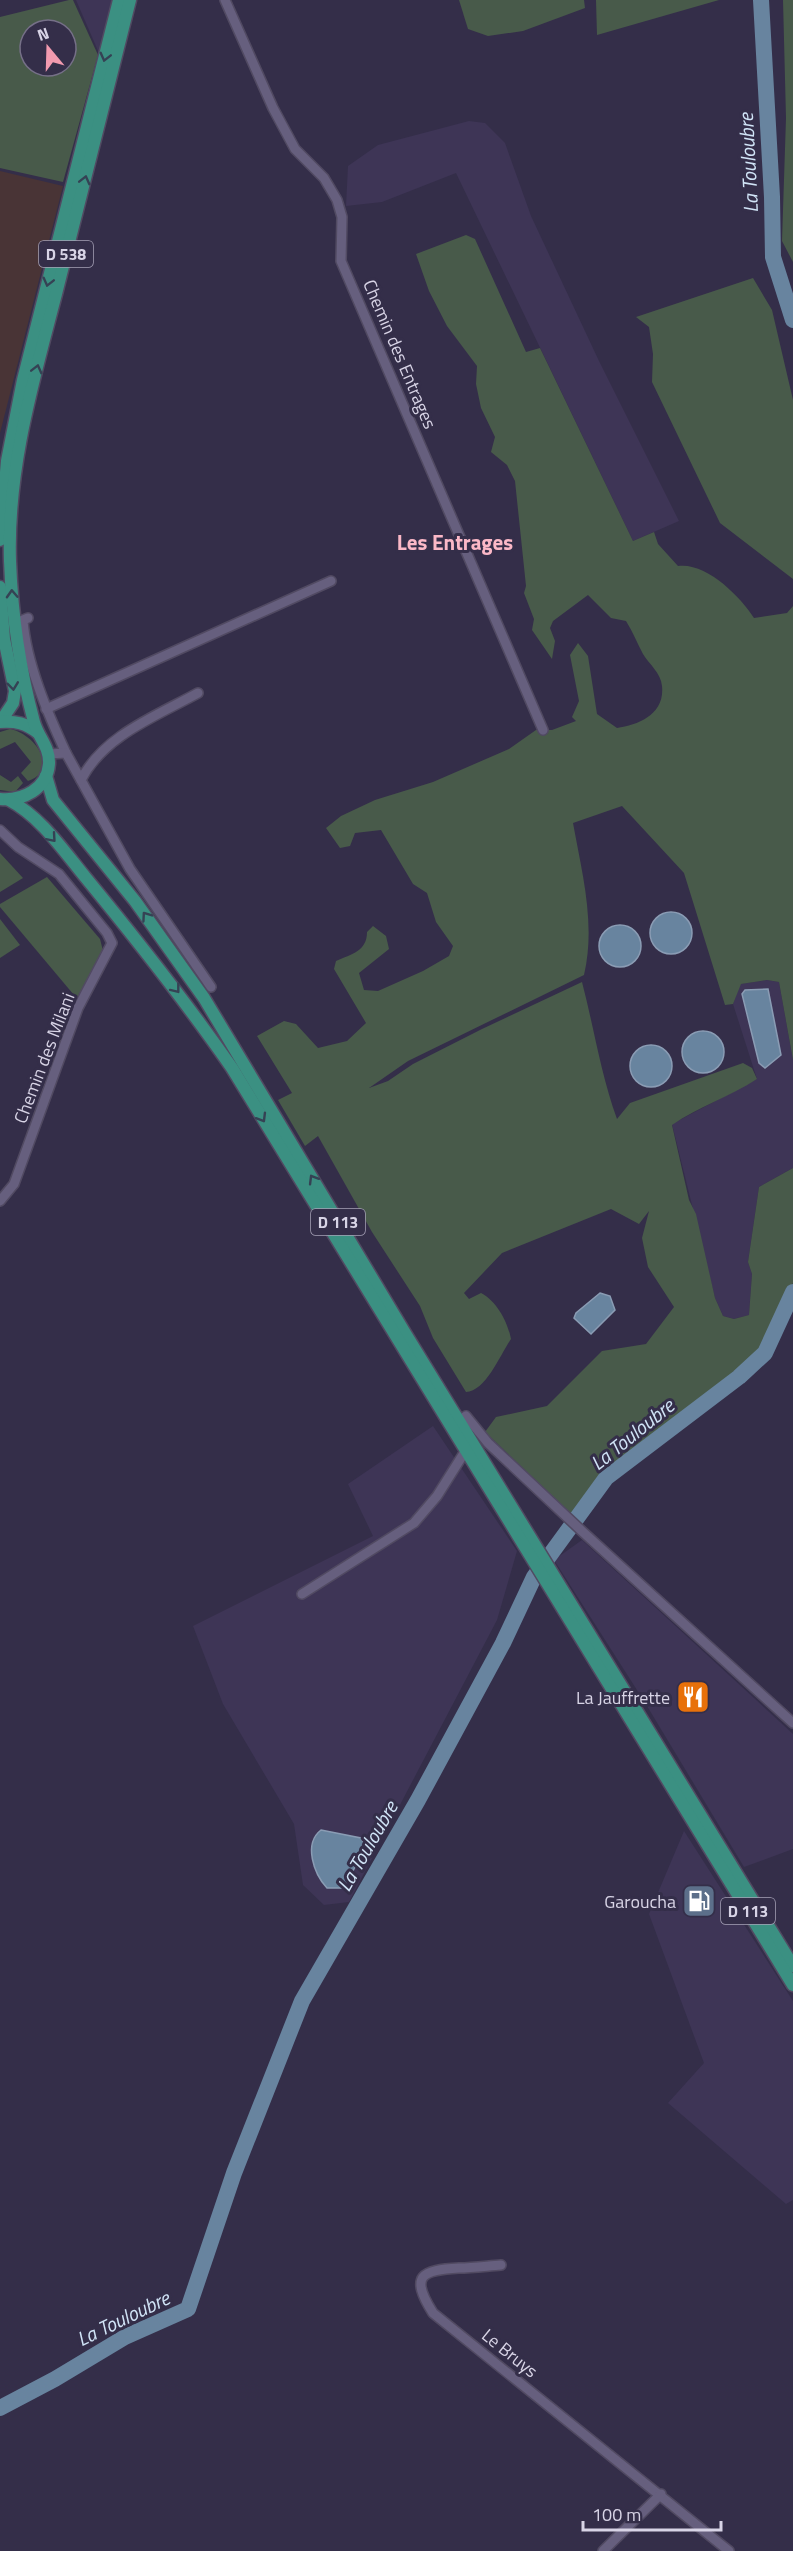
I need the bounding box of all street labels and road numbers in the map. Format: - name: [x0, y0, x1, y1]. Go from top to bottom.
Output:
- road number: D 538: [39, 241, 93, 267]
- street label: Chemin des Entrages: [356, 275, 444, 433]
- street label: Chemin des Milani: [7, 989, 81, 1127]
- road number: D 113: [311, 1209, 365, 1235]
- road number: D 113: [721, 1898, 775, 1924]
- street label: Le Bruys: [476, 2322, 544, 2384]

